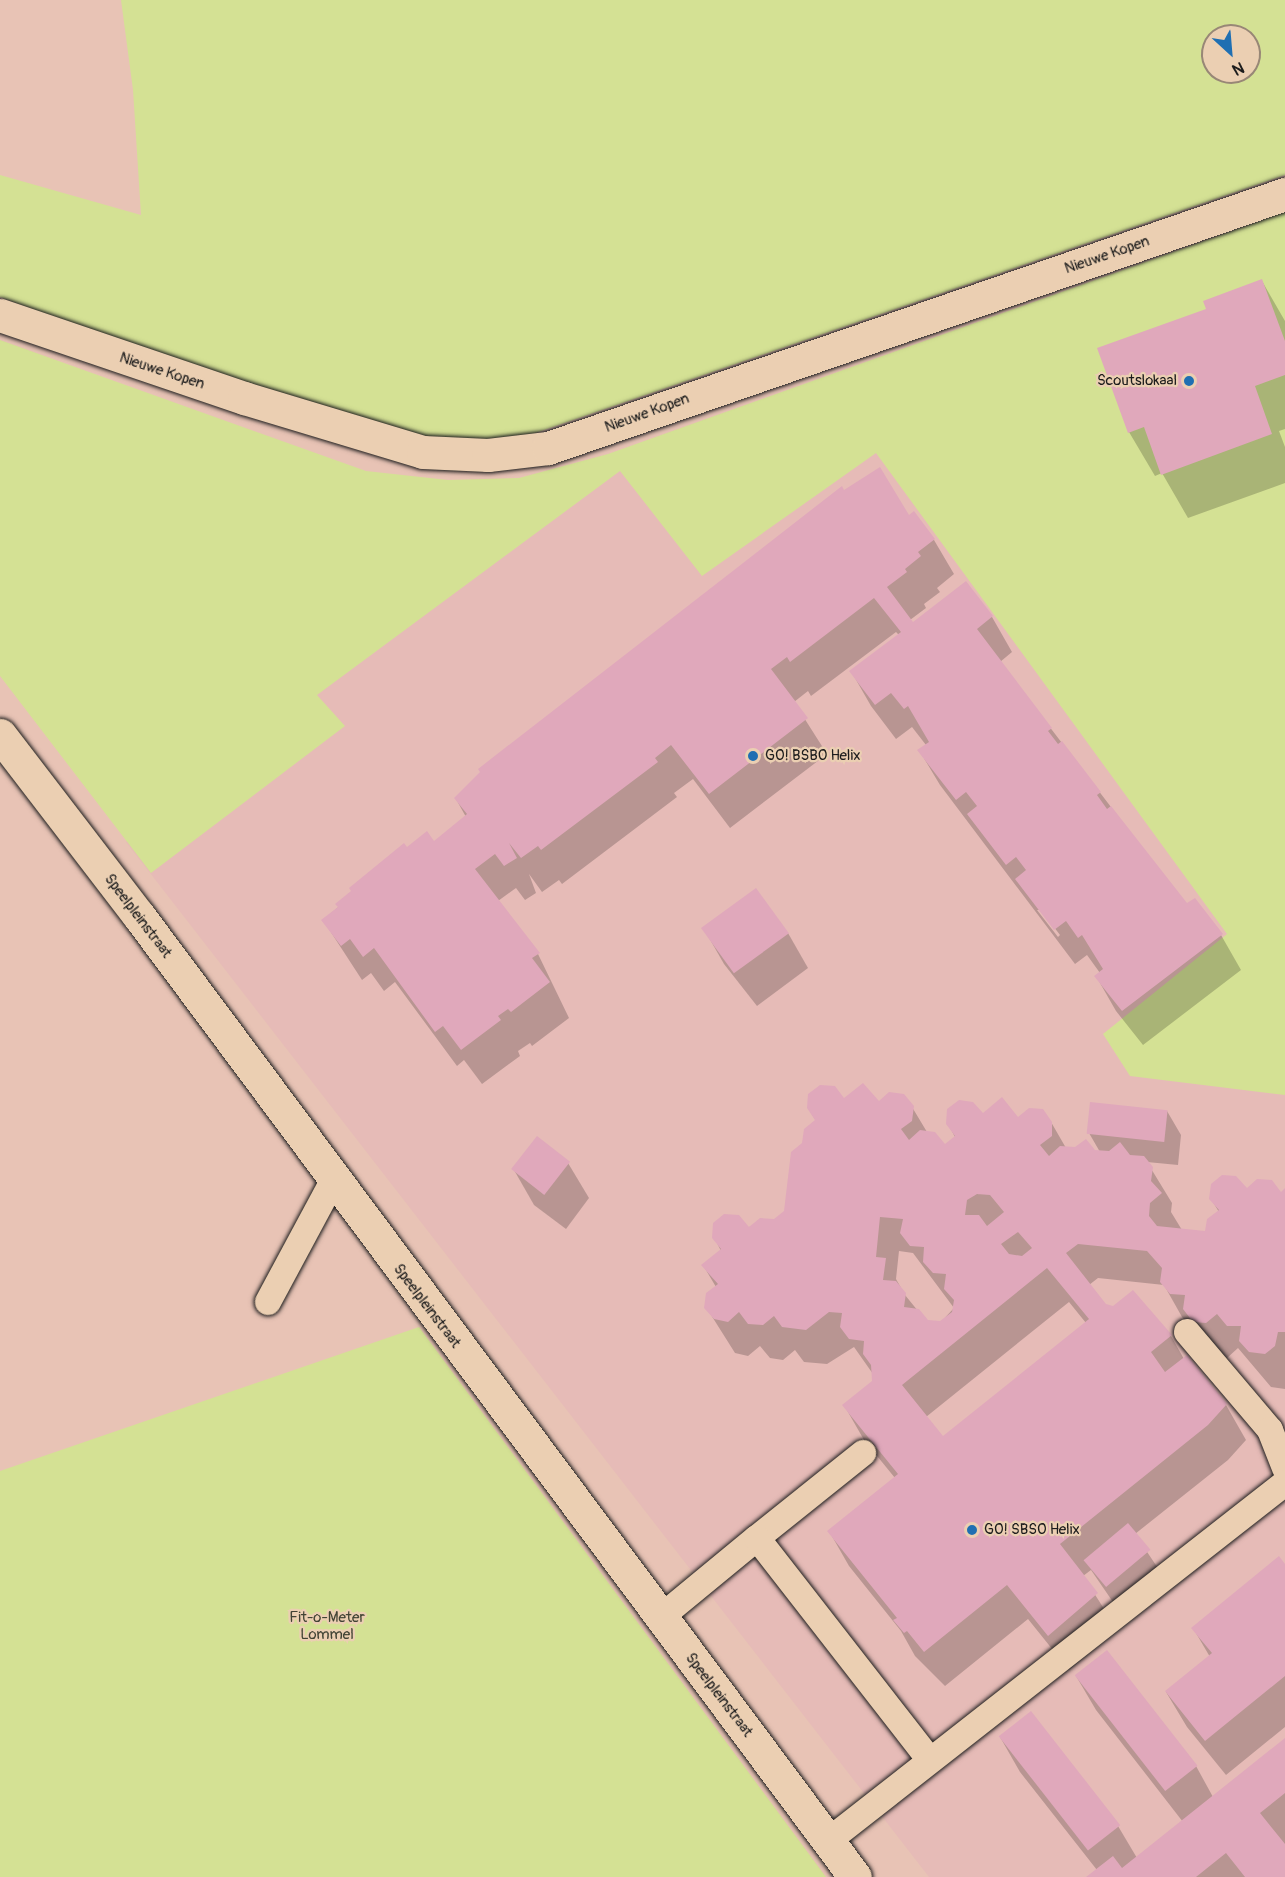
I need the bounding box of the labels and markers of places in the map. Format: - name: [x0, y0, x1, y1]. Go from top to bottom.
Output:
- place label: Scoutslokaal: [1097, 372, 1177, 390]
- marker: Scoutslokaal: [1182, 374, 1196, 388]
- place label: GO! BSBO Helix: [765, 747, 861, 765]
- marker: GO! BSBO Helix: [746, 749, 760, 763]
- place label: GO! SBSO Helix: [984, 1521, 1080, 1539]
- marker: GO! SBSO Helix: [965, 1523, 979, 1537]

